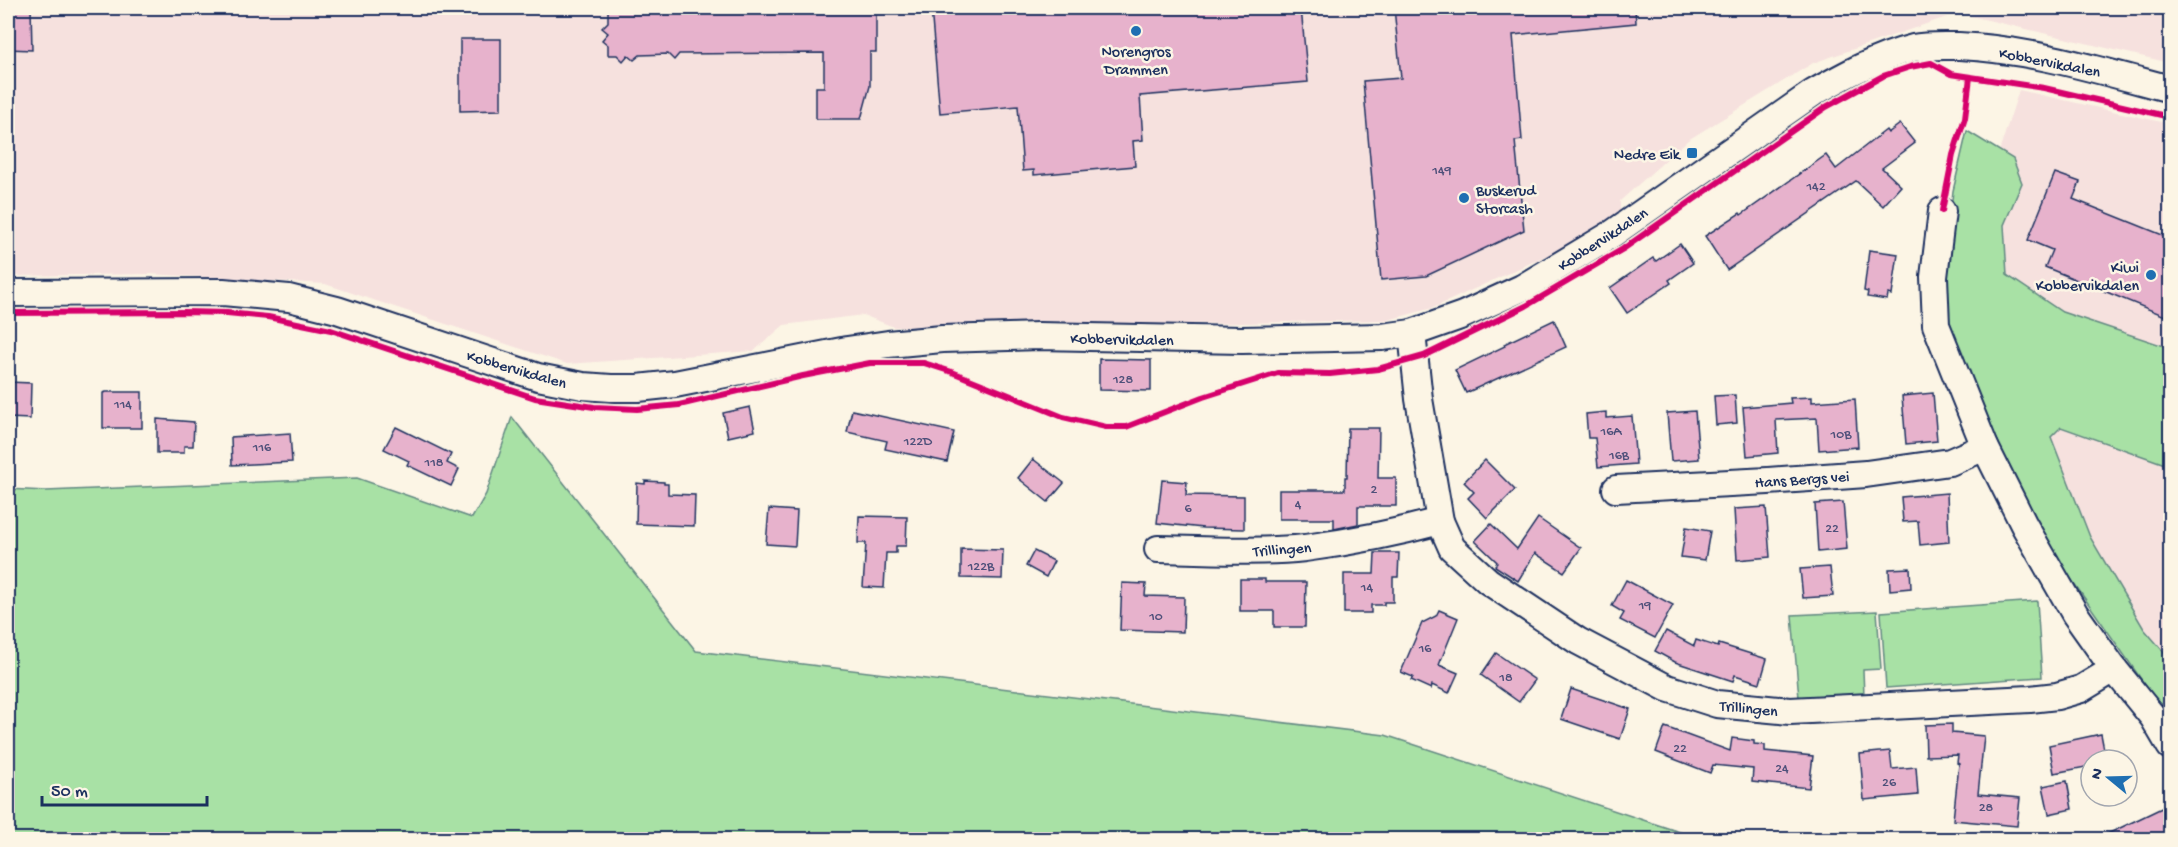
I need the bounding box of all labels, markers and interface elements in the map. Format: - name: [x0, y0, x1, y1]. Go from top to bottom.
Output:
- marker: Norengros Drammen: [1129, 24, 1143, 38]
- place label: Norengros Drammen: [1101, 44, 1172, 81]
- street label: Kobbervikdalen: [1997, 45, 2102, 84]
- marker: Nedre Eik: [1685, 146, 1699, 160]
- place label: Nedre Eik: [1614, 147, 1682, 166]
- house number: 149: [1431, 163, 1452, 180]
- house number: 142: [1805, 179, 1826, 196]
- place label: Buskerud Storcash: [1475, 183, 1537, 220]
- marker: Buskerud Storcash: [1457, 191, 1471, 205]
- street label: Kobbervikdalen: [1555, 205, 1653, 277]
- place label: Kiwi Kobbervikdalen: [2036, 260, 2139, 297]
- marker: Kiwi Kobbervikdalen: [2144, 268, 2158, 282]
- street label: Kobbervikdalen: [1070, 331, 1174, 352]
- street label: Kobbervikdalen: [464, 348, 569, 395]
- house number: 128: [1112, 372, 1133, 389]
- house number: 114: [113, 397, 132, 414]
- house number: 16A: [1599, 424, 1622, 441]
- house number: 10B: [1830, 427, 1852, 444]
- house number: 122D: [903, 434, 933, 451]
- house number: 116: [252, 440, 272, 457]
- house number: 16B: [1608, 448, 1630, 465]
- house number: 118: [424, 455, 444, 472]
- street label: Hans Bergs vei: [1754, 469, 1850, 494]
- house number: 2: [1371, 482, 1378, 499]
- house number: 4: [1295, 497, 1302, 514]
- house number: 6: [1184, 501, 1192, 518]
- house number: 22: [1825, 521, 1839, 538]
- street label: Trillingen: [1251, 540, 1312, 563]
- house number: 122B: [967, 559, 995, 576]
- house number: 14: [1360, 580, 1374, 597]
- house number: 19: [1638, 598, 1651, 615]
- house number: 10: [1148, 609, 1163, 626]
- house number: 16: [1418, 641, 1432, 658]
- house number: 18: [1498, 670, 1513, 687]
- street label: Trillingen: [1718, 698, 1779, 723]
- house number: 22: [1673, 741, 1687, 758]
- north arrow: [2079, 748, 2139, 808]
- house number: 24: [1775, 761, 1789, 778]
- text: N: [2087, 766, 2109, 782]
- scale bar: [42, 769, 207, 807]
- house number: 26: [1882, 775, 1897, 792]
- text: 50 m: [51, 782, 88, 803]
- house number: 28: [1979, 800, 1994, 817]

